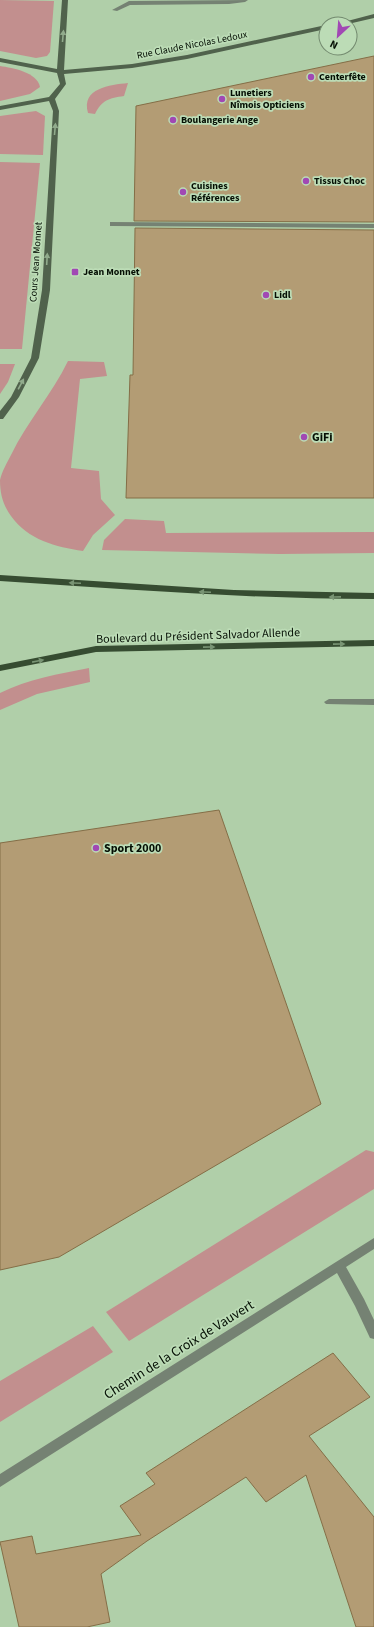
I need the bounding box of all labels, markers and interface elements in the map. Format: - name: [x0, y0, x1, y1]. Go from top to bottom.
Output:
- north arrow: [318, 16, 358, 56]
- street label: Rue Claude Nicolas Ledoux: [136, 27, 249, 63]
- one-way arrow: [59, 30, 66, 42]
- text: N: [327, 36, 340, 53]
- place label: Centerfête: [319, 70, 366, 84]
- marker: Centerfête: [306, 72, 316, 82]
- place label: Lunetiers Nîmois Opticiens: [230, 86, 305, 112]
- marker: Lunetiers Nîmois Opticiens: [217, 94, 227, 104]
- place label: Boulangerie Ange: [181, 113, 258, 127]
- marker: Boulangerie Ange: [168, 115, 178, 125]
- one-way arrow: [51, 123, 58, 135]
- place label: Tissus Choc: [314, 174, 365, 188]
- marker: Tissus Choc: [301, 176, 311, 186]
- place label: Cuisines Références: [191, 179, 240, 205]
- marker: Cuisines Références: [178, 187, 188, 197]
- street label: Cours Jean Monnet: [26, 221, 46, 302]
- one-way arrow: [44, 253, 51, 265]
- place label: Jean Monnet: [83, 265, 140, 279]
- marker: Jean Monnet: [70, 267, 80, 277]
- place label: Lidl: [274, 288, 291, 302]
- marker: Lidl: [261, 290, 271, 300]
- one-way arrow: [18, 379, 25, 390]
- place label: GiFi: [312, 429, 333, 446]
- marker: GiFi: [299, 432, 309, 442]
- one-way arrow: [69, 579, 82, 586]
- one-way arrow: [199, 589, 211, 596]
- one-way arrow: [328, 594, 341, 600]
- street label: Boulevard du Président Salvador Allende: [96, 624, 300, 648]
- one-way arrow: [333, 641, 346, 647]
- one-way arrow: [203, 644, 216, 650]
- one-way arrow: [32, 657, 44, 663]
- place label: Sport 2000: [104, 840, 161, 857]
- marker: Sport 2000: [91, 843, 101, 853]
- street label: Chemin de la Croix de Vauvert: [100, 1295, 258, 1405]

